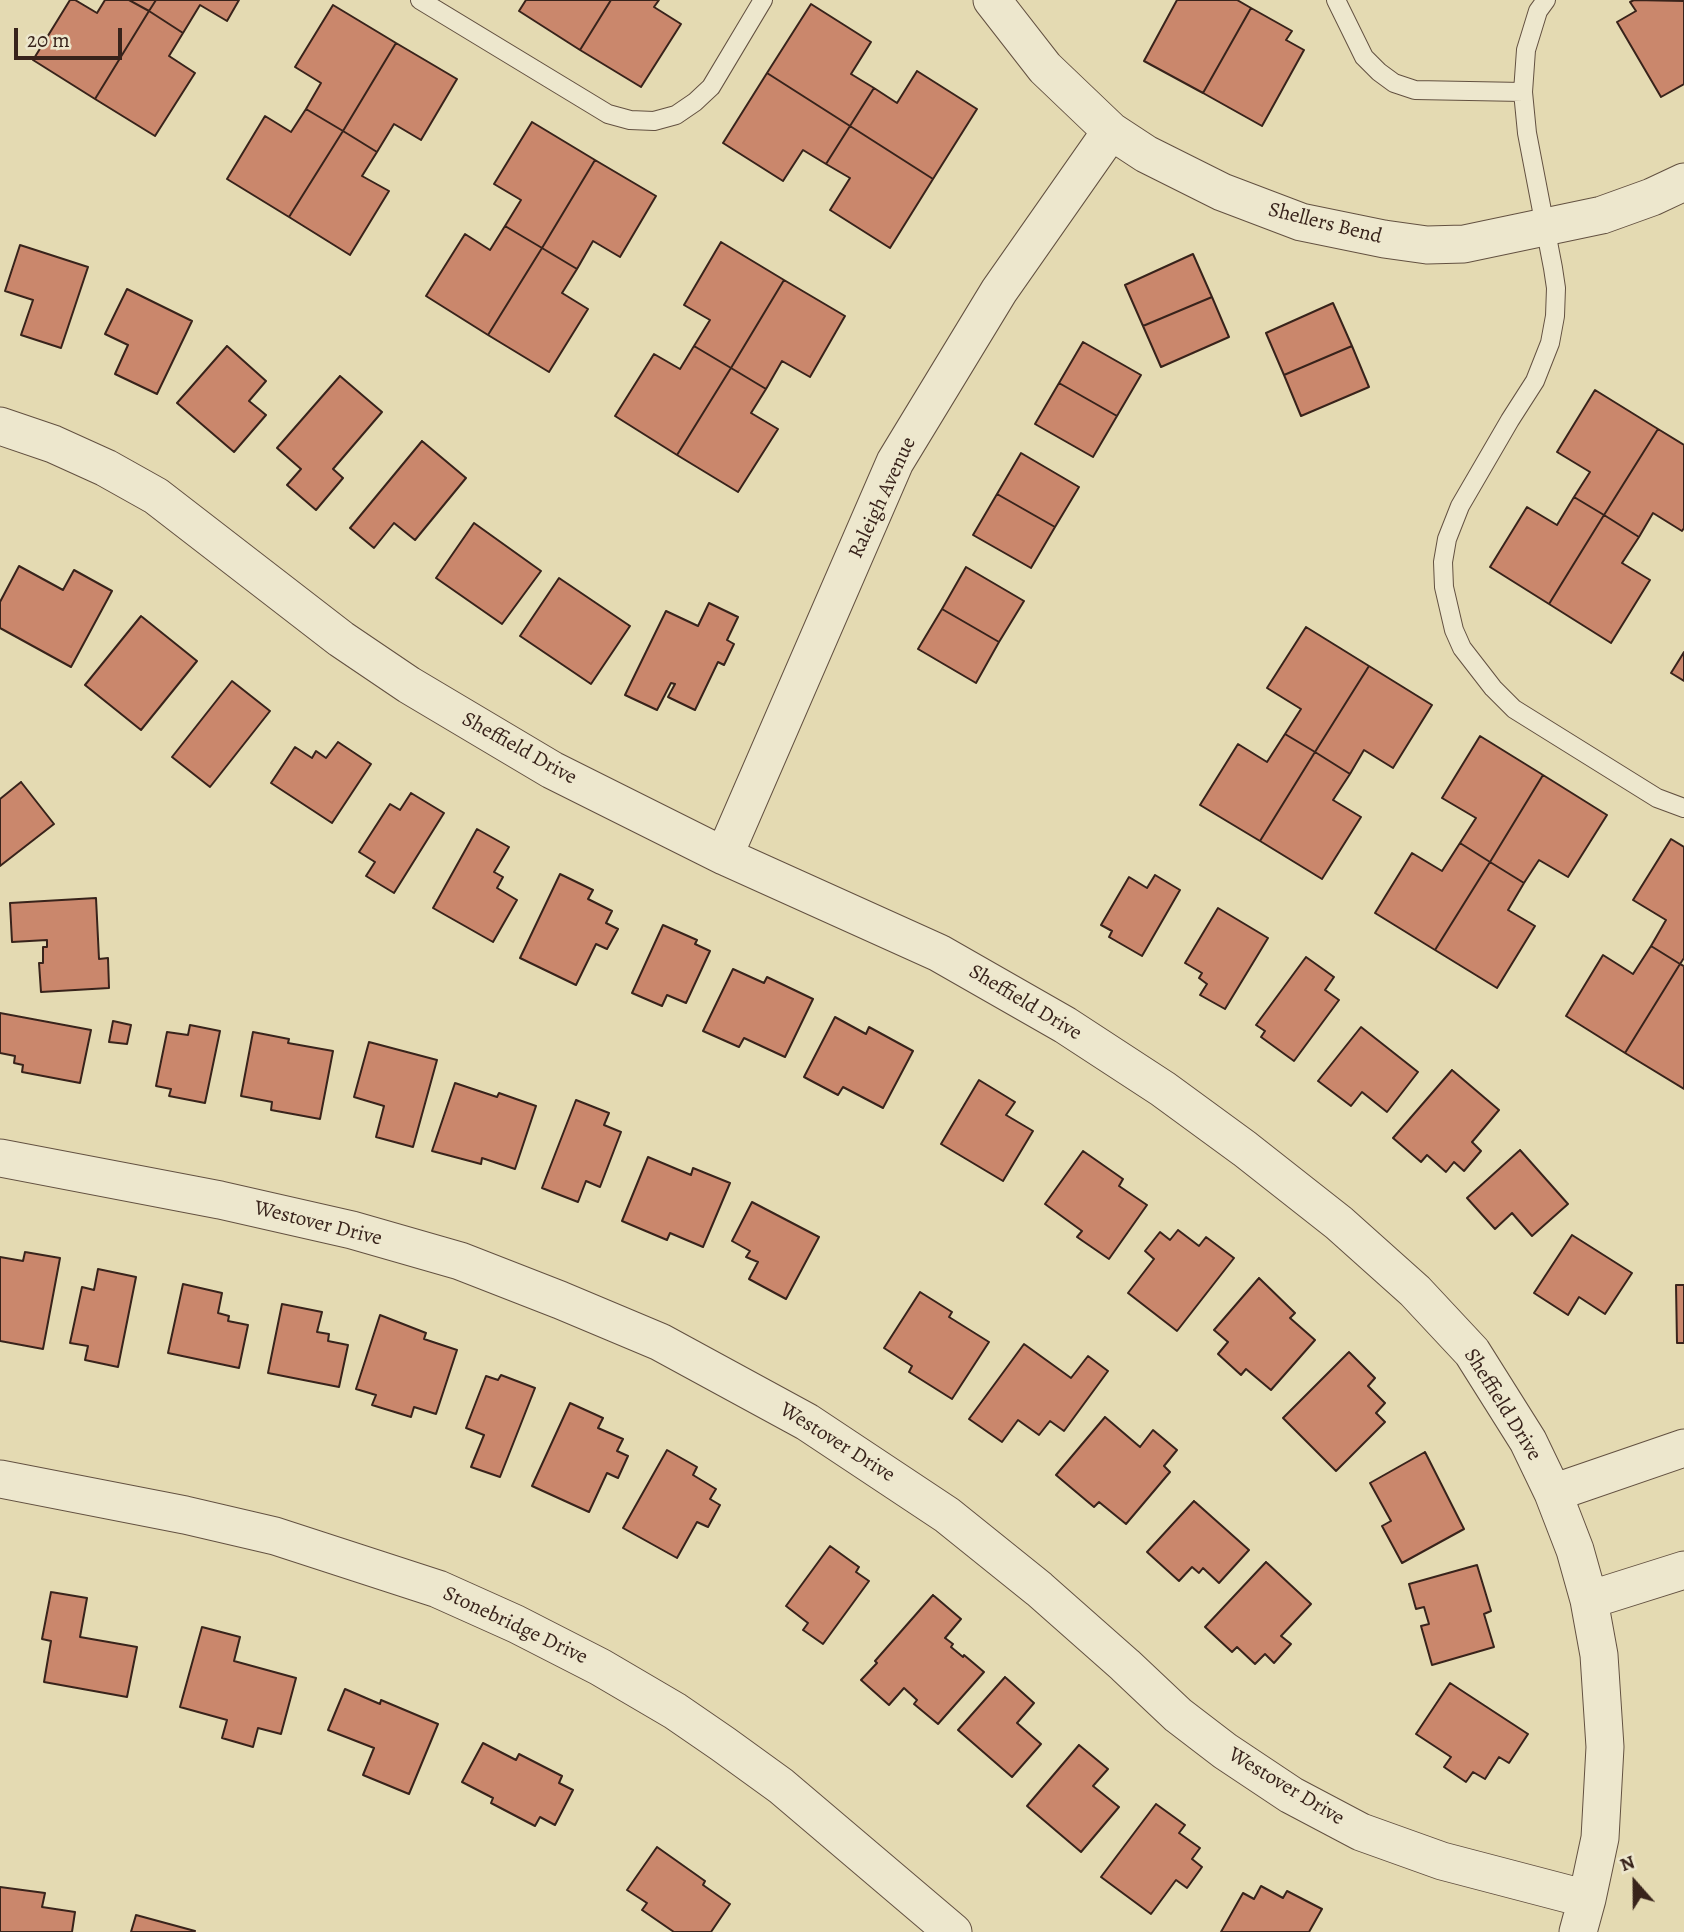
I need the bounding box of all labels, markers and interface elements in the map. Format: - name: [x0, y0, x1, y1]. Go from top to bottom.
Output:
- scale bar: [18, 14, 126, 58]
- text: 20 m: [27, 26, 70, 54]
- street label: Shellers Bend: [1265, 198, 1385, 250]
- street label: Raleigh Avenue: [844, 433, 922, 563]
- street label: Sheffield Drive: [457, 707, 581, 791]
- street label: Sheffield Drive: [964, 959, 1086, 1047]
- street label: Westover Drive: [252, 1196, 384, 1252]
- street label: Sheffield Drive: [1458, 1344, 1546, 1466]
- street label: Westover Drive: [775, 1398, 899, 1488]
- street label: Stonebridge Drive: [439, 1581, 591, 1671]
- street label: Westover Drive: [1224, 1743, 1348, 1831]
- north arrow: [1600, 1848, 1670, 1918]
- text: N: [1616, 1849, 1639, 1878]

